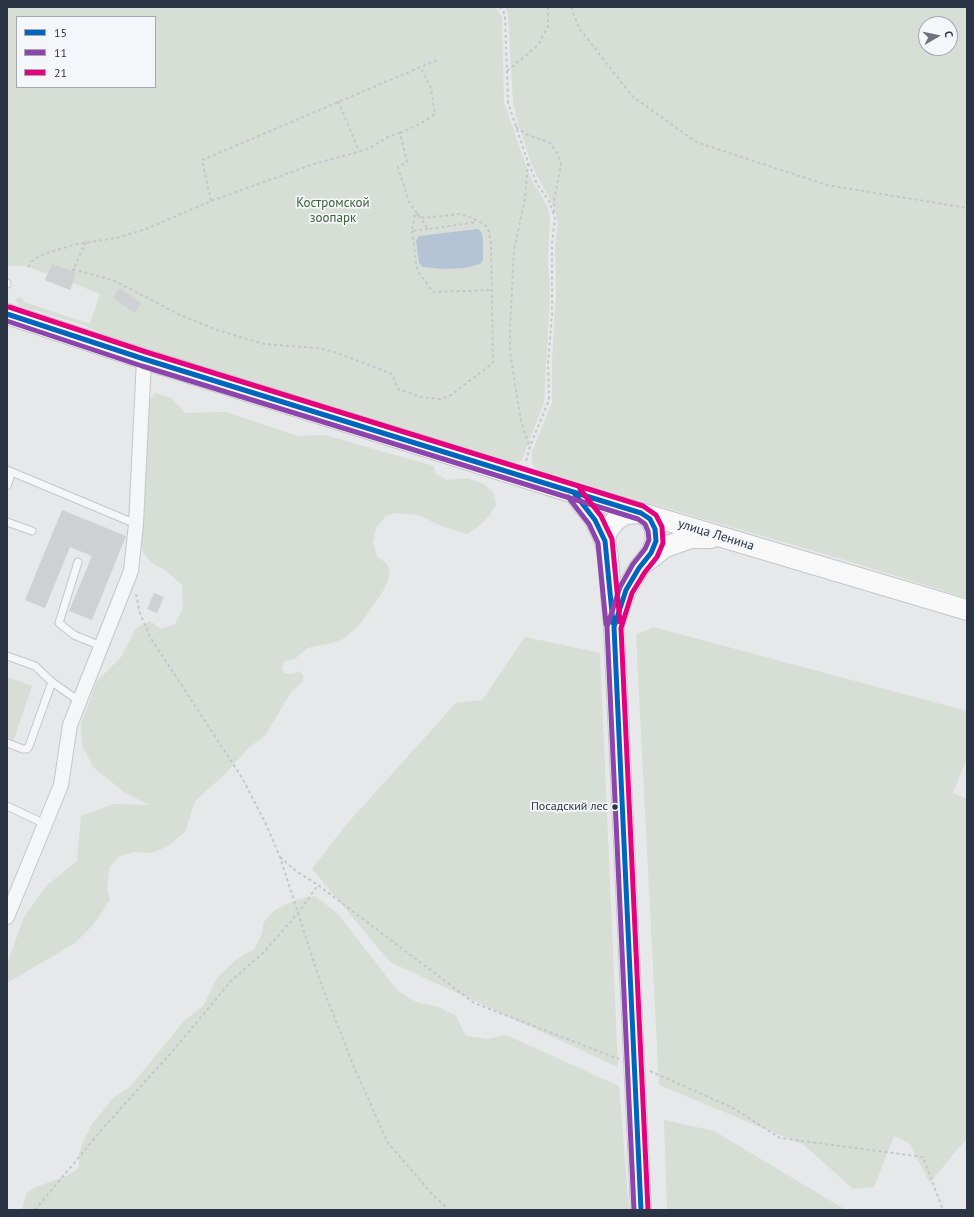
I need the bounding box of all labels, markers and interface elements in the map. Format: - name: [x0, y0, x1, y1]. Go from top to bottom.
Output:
- legend: [16, 16, 156, 88]
- north arrow: [918, 16, 958, 56]
- text: 15: [54, 25, 67, 40]
- text: С: [941, 30, 956, 38]
- text: 11: [54, 45, 67, 60]
- text: 21: [54, 65, 67, 80]
- park label: Костромской зоопарк: [296, 195, 370, 226]
- street label: улица Ленина: [676, 516, 756, 554]
- place label: Посадский лес: [531, 800, 608, 814]
- marker: Посадский лес: [610, 802, 620, 812]

